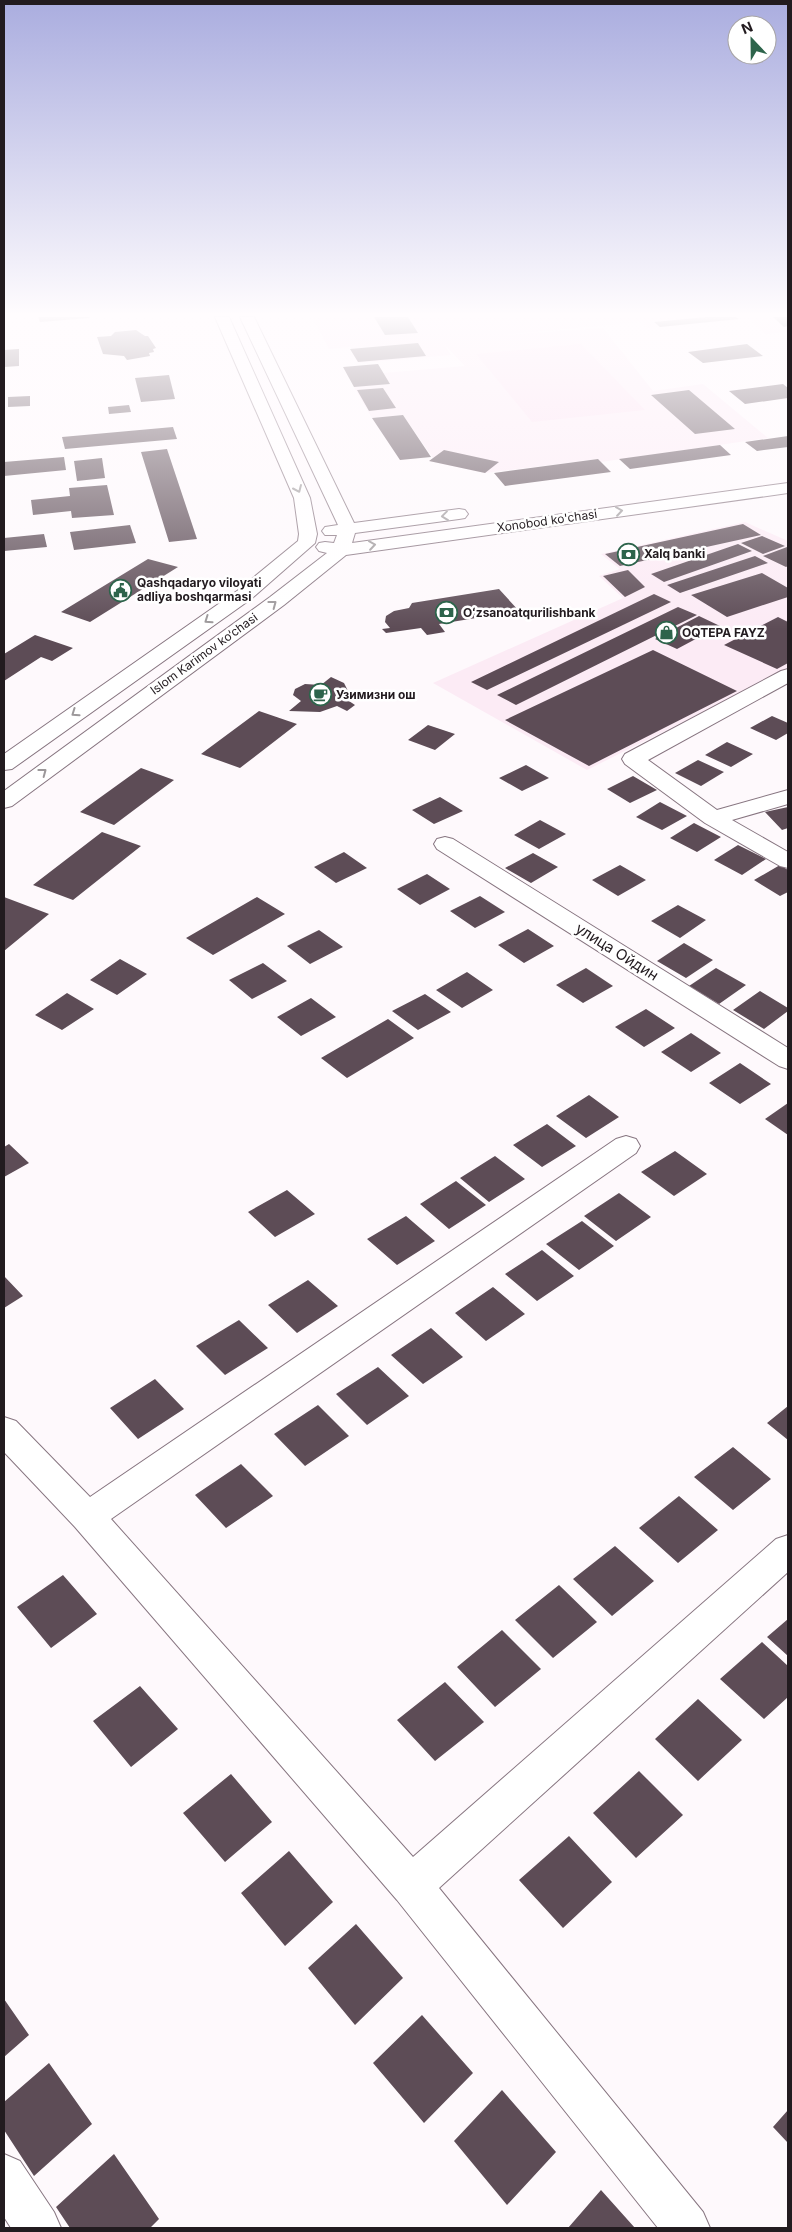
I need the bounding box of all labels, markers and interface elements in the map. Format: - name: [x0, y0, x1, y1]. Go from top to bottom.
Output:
- north arrow: [727, 15, 777, 65]
- text: N: [739, 18, 755, 37]
- one-way arrow: [292, 484, 303, 493]
- street label: Xonobod ko'chasi: [496, 506, 598, 535]
- one-way arrow: [616, 506, 624, 517]
- one-way arrow: [440, 510, 448, 521]
- one-way arrow: [368, 540, 376, 551]
- bank icon: Xalq banki: [616, 542, 640, 566]
- place label: Xalq banki: [644, 546, 705, 561]
- place label: Qashqadaryo viloyati adliya boshqarmasi: [137, 575, 261, 604]
- public building icon: Qashqadaryo viloyati adliya boshqarmasi: [109, 578, 133, 602]
- one-way arrow: [267, 601, 277, 610]
- bank icon: Oʻzsanoatqurilishbank: [435, 601, 459, 625]
- place label: Oʻzsanoatqurilishbank: [463, 605, 596, 620]
- street label: Islom Karimov ko‘chasi: [147, 610, 260, 698]
- one-way arrow: [204, 614, 214, 623]
- shop icon: OQTEPA FAYZ: [654, 621, 678, 645]
- place label: OQTEPA FAYZ: [682, 625, 765, 640]
- cafe icon: Узимизни ош: [308, 683, 332, 707]
- place label: Узимизни ош: [336, 687, 416, 702]
- one-way arrow: [71, 707, 81, 716]
- one-way arrow: [37, 769, 47, 778]
- street label: улица Ойдин: [572, 919, 662, 985]

